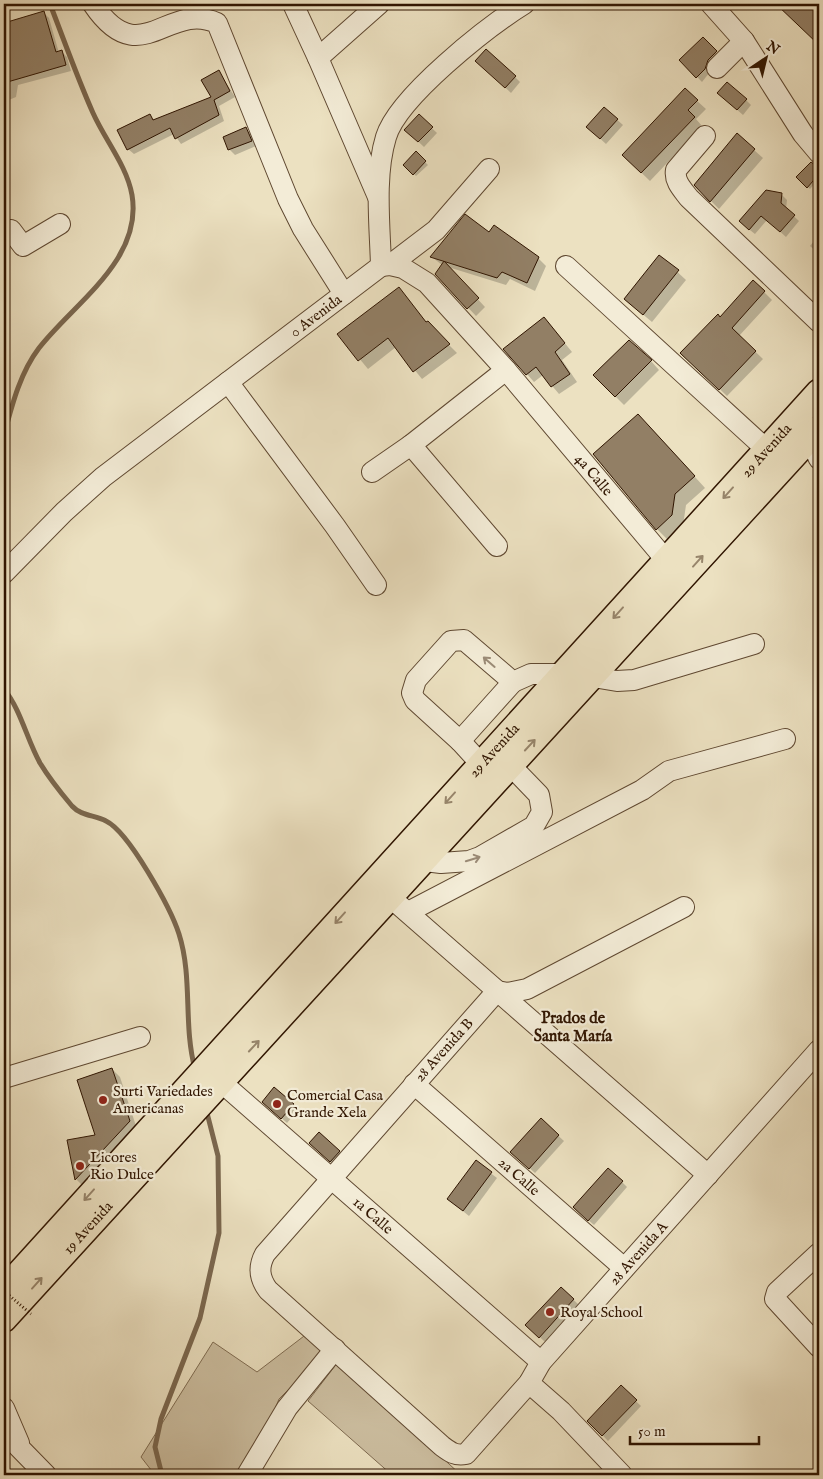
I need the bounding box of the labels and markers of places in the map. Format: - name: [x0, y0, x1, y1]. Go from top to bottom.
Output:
- place label: Surti Variedades Americanas: [112, 1082, 213, 1118]
- place label: Comercial Casa Grande Xela: [287, 1086, 384, 1122]
- marker: Surti Variedades Americanas: [97, 1094, 109, 1106]
- marker: Comercial Casa Grande Xela: [271, 1098, 283, 1110]
- place label: Licores Rio Dulce: [90, 1148, 154, 1184]
- marker: Licores Rio Dulce: [74, 1160, 86, 1172]
- place label: Royal School: [560, 1303, 644, 1322]
- marker: Royal School: [544, 1306, 556, 1318]

